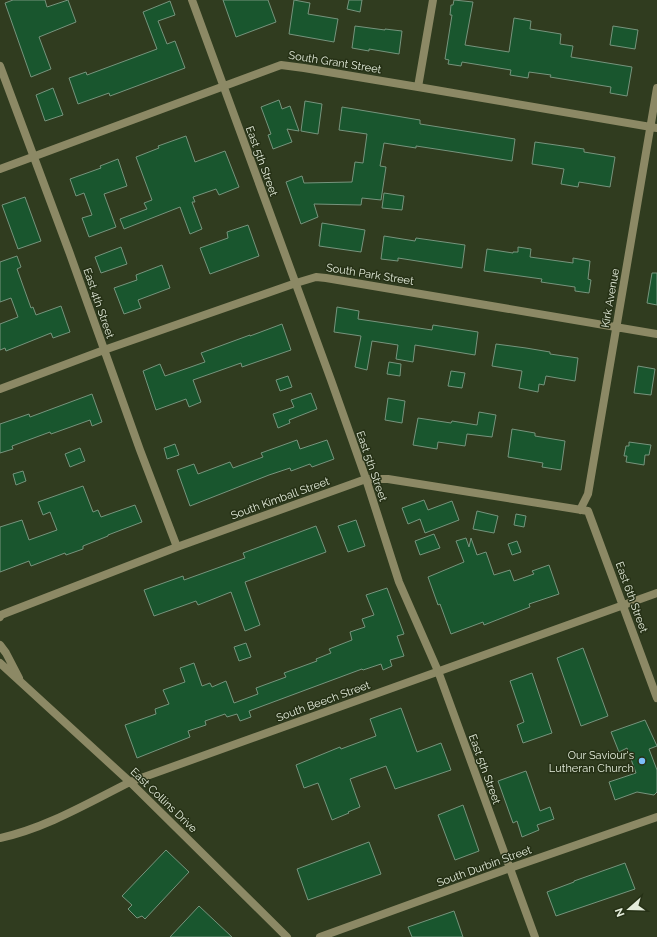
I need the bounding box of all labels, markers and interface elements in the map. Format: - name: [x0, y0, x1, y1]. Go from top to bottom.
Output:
- street label: South Grant Street: [288, 49, 383, 76]
- street label: East 5th Street: [243, 124, 280, 198]
- street label: South Park Street: [325, 261, 415, 288]
- street label: East 4th Street: [80, 266, 117, 340]
- street label: Kirk Avenue: [599, 267, 622, 329]
- street label: East 5th Street: [353, 429, 390, 503]
- street label: South Kimball Street: [229, 474, 332, 522]
- street label: East 6th Street: [613, 560, 650, 635]
- street label: South Beech Street: [275, 678, 372, 724]
- street label: East 5th Street: [466, 732, 503, 806]
- place label: Our Saviour's Lutheran Church: [549, 749, 634, 775]
- marker: Our Saviour's Lutheran Church: [637, 756, 647, 766]
- street label: East Collins Drive: [128, 765, 200, 836]
- street label: South Durbin Street: [435, 843, 534, 890]
- north arrow: [609, 889, 649, 929]
- text: N: [613, 906, 628, 918]

